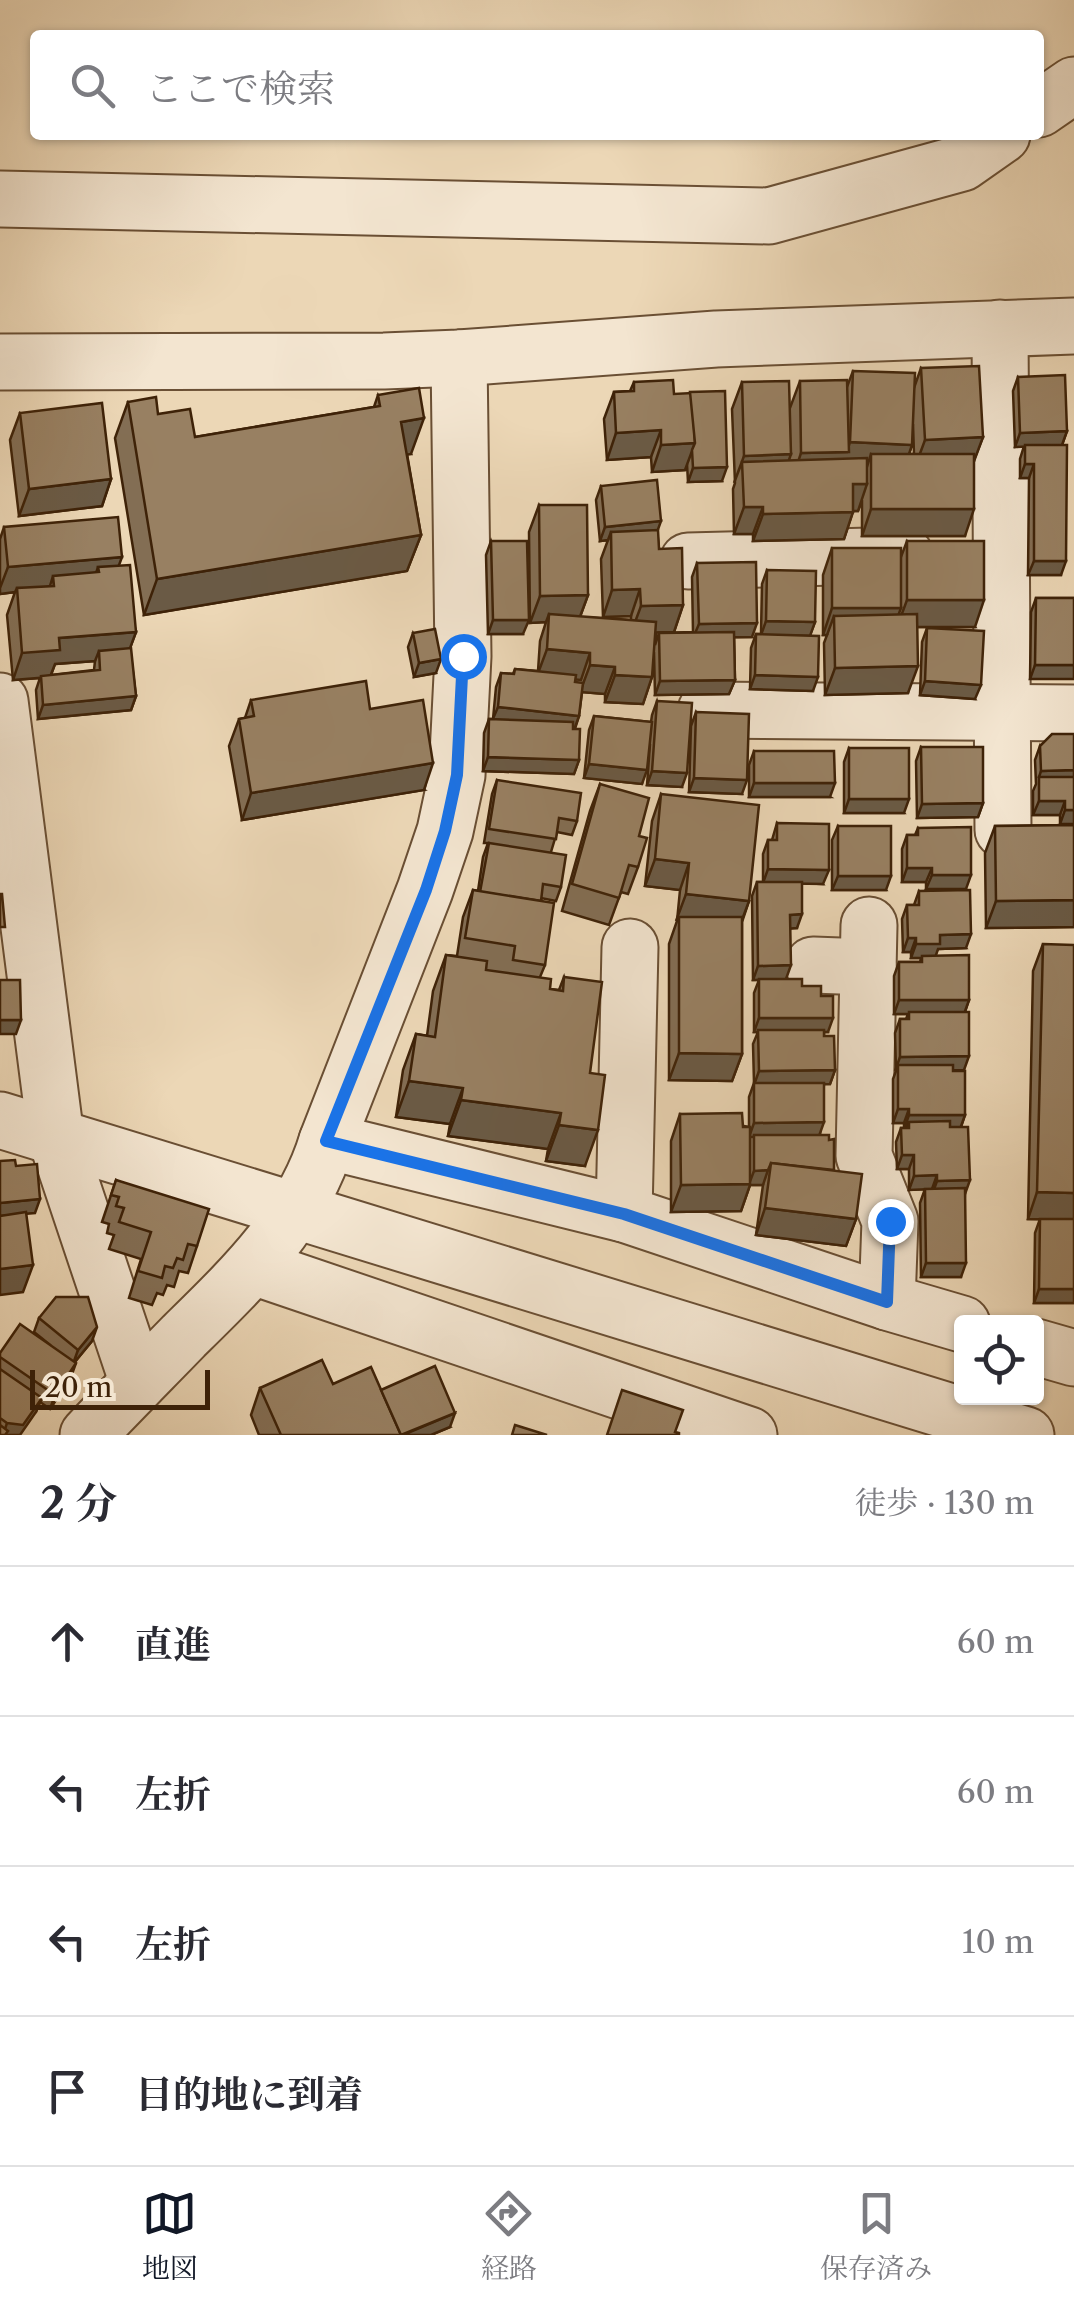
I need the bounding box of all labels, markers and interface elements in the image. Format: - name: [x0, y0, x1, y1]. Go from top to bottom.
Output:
- search box: [30, 30, 1044, 140]
- icon: search: [65, 58, 120, 113]
- text: ここで検索: [145, 65, 335, 112]
- route start: [441, 634, 487, 680]
- route end: [868, 1199, 914, 1245]
- map controls: [954, 1315, 1044, 1405]
- button: locate: [954, 1315, 1044, 1405]
- scale bar: [30, 1365, 210, 1410]
- text: 20 m: [45, 1370, 112, 1404]
- text: 2 分: [40, 1477, 117, 1529]
- text: 徒歩 · 130 m: [854, 1483, 1034, 1522]
- icon: ahead: [40, 1614, 95, 1669]
- text: 直進: [135, 1621, 211, 1668]
- text: 60 m: [957, 1622, 1034, 1661]
- icon: left: [40, 1764, 95, 1819]
- text: 左折: [135, 1771, 211, 1818]
- text: 60 m: [957, 1772, 1034, 1811]
- icon: left: [40, 1914, 95, 1969]
- text: 左折: [135, 1921, 211, 1968]
- text: 10 m: [962, 1922, 1034, 1961]
- icon: arrive: [40, 2064, 95, 2119]
- text: 目的地に到着: [135, 2071, 363, 2118]
- tab: 地図: [142, 2186, 198, 2286]
- tab: 経路: [481, 2186, 537, 2286]
- tab: 保存済み: [820, 2186, 932, 2286]

